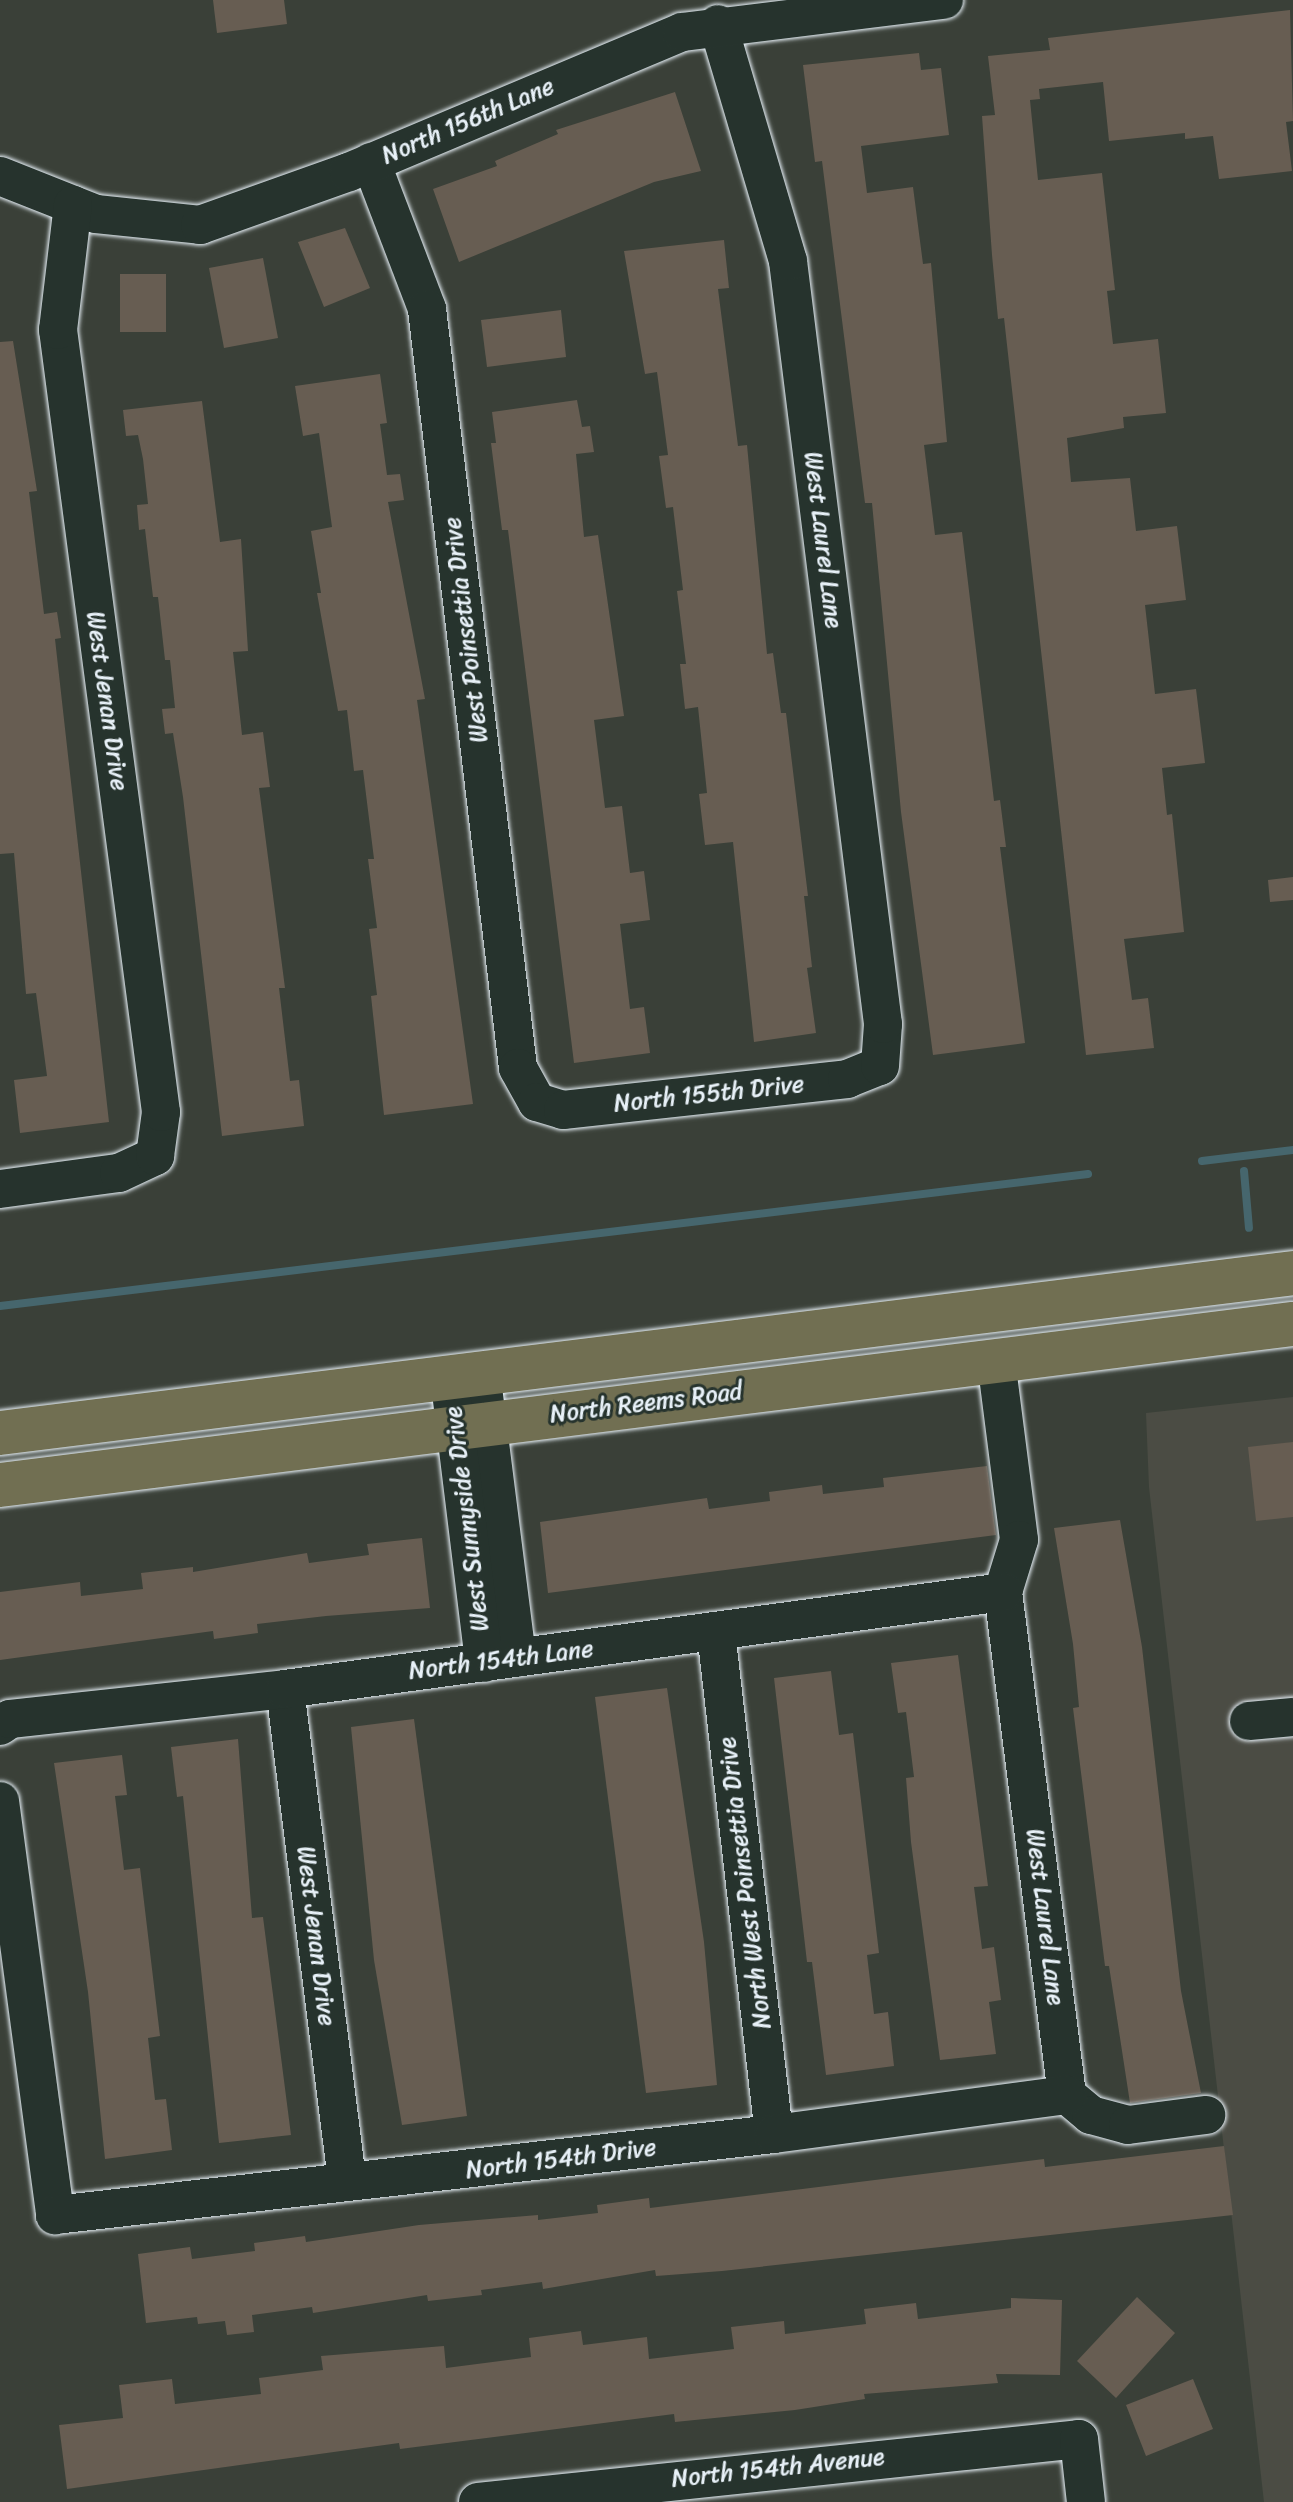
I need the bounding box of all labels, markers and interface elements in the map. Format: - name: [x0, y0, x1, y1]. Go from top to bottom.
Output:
- street label: North 156th Lane: [378, 72, 558, 170]
- street label: West Laurel Lane: [798, 450, 848, 630]
- street label: West Poinsettia Drive: [438, 516, 494, 744]
- street label: West Jenan Drive: [80, 610, 134, 792]
- street label: North 155th Drive: [612, 1070, 806, 1118]
- street label: North Reems Road: [548, 1377, 744, 1429]
- street label: West Sunnyside Drive: [439, 1405, 495, 1633]
- street label: North 154th Lane: [407, 1634, 595, 1686]
- street label: North West Poinsettia Drive: [713, 1735, 777, 2031]
- street label: West Laurel Lane: [1020, 1827, 1070, 2007]
- street label: West Jenan Drive: [291, 1845, 341, 2027]
- street label: North 154th Drive: [464, 2133, 658, 2185]
- street label: North 154th Avenue: [670, 2443, 886, 2493]

